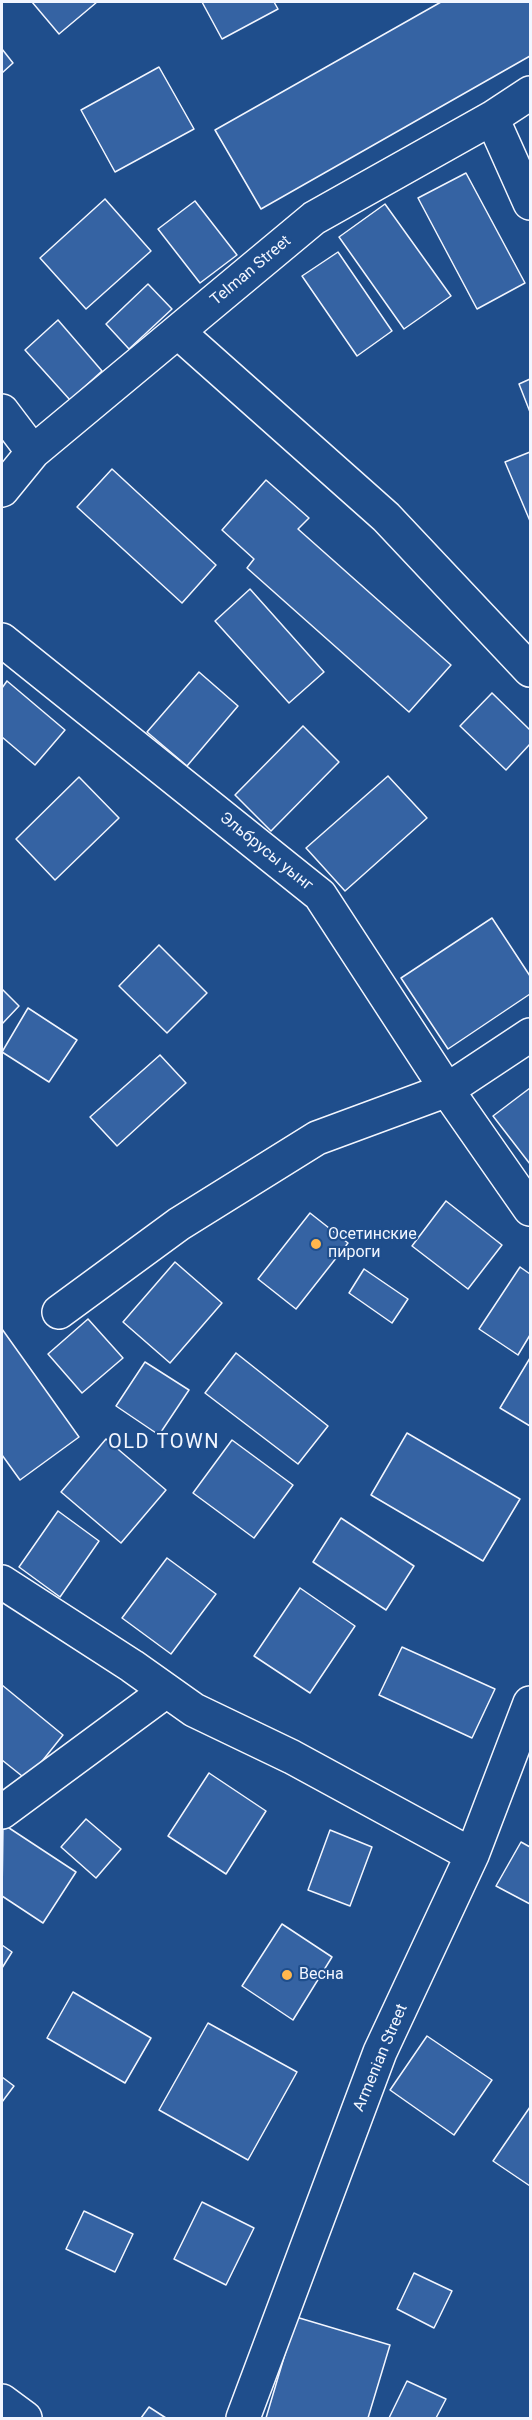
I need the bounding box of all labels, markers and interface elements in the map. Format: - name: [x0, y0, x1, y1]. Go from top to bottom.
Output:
- street label: Telman Street: [207, 232, 295, 310]
- street label: Эльбрусы уынг: [216, 809, 316, 895]
- place label: Осетинские пироги: [328, 1225, 417, 1263]
- marker: Осетинские пироги: [309, 1237, 323, 1251]
- district label: OLD TOWN: [108, 1431, 220, 1455]
- place label: Весна: [299, 1965, 344, 1985]
- marker: Весна: [280, 1968, 294, 1982]
- street label: Armenian Street: [350, 2001, 412, 2115]

